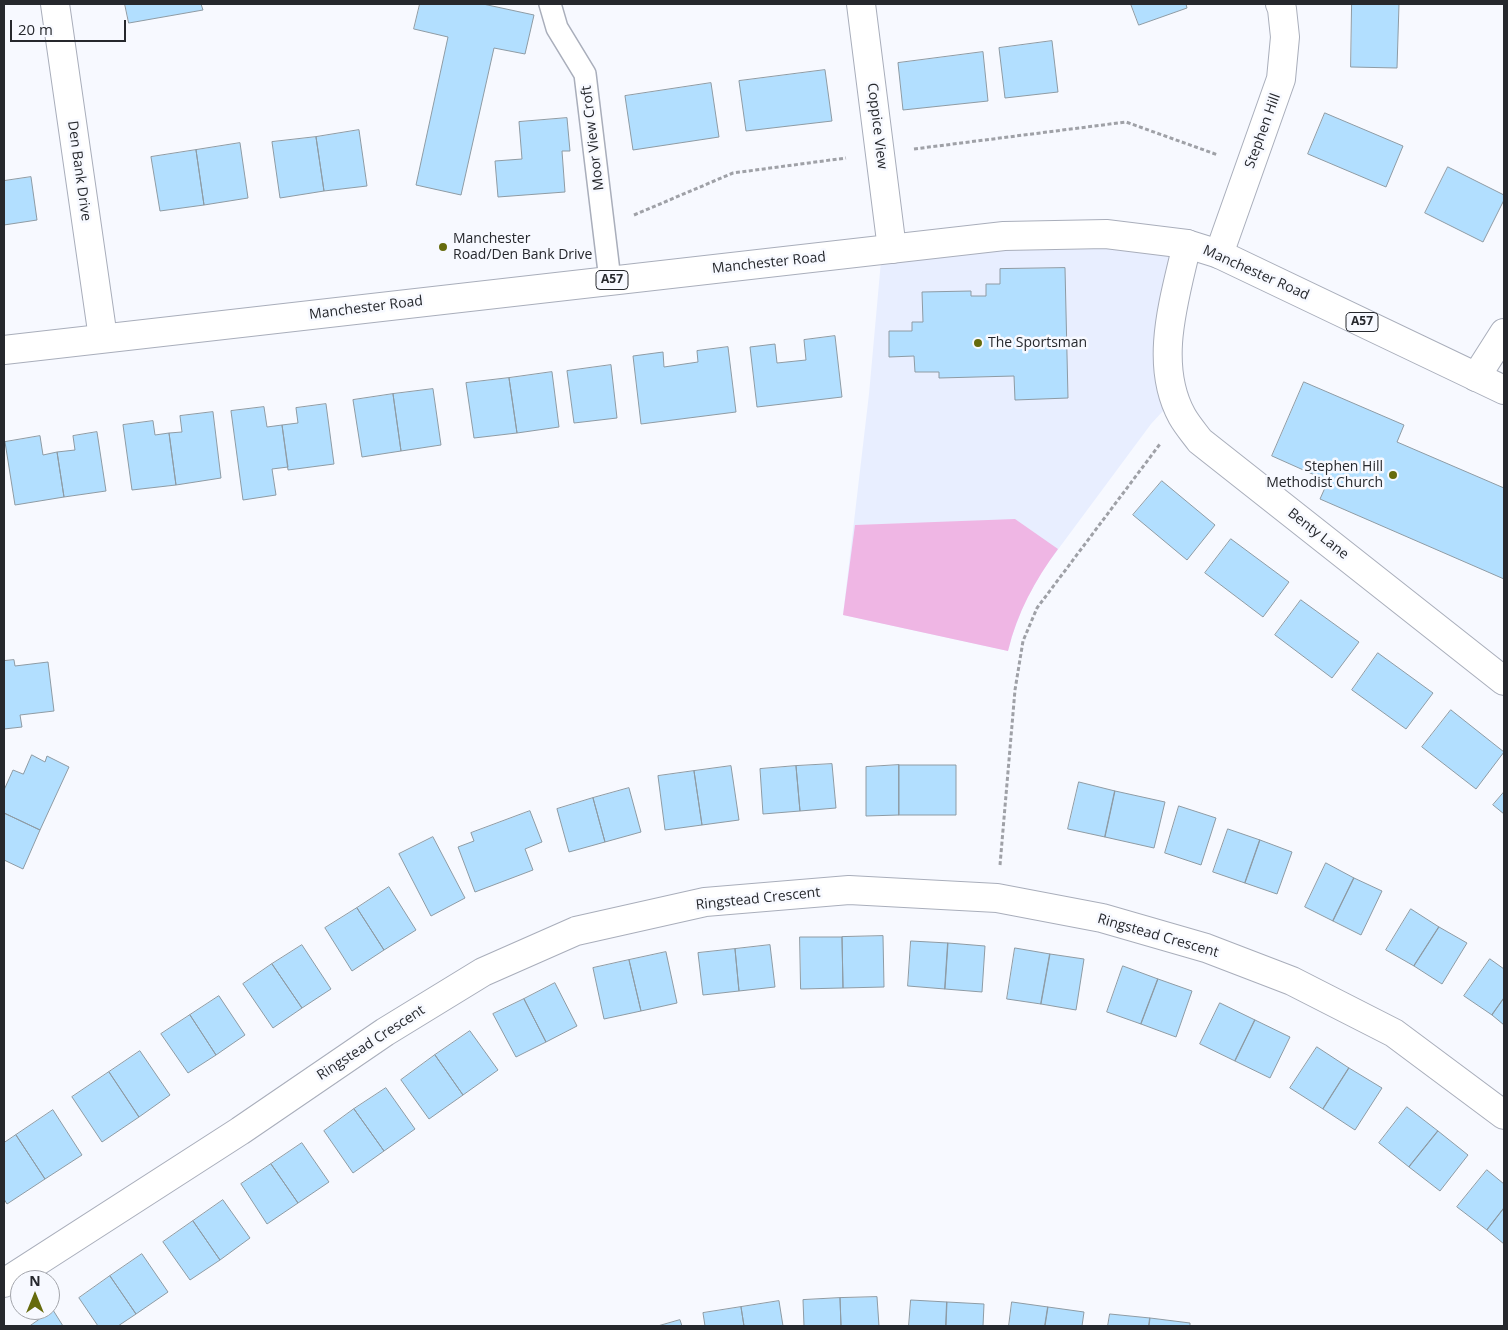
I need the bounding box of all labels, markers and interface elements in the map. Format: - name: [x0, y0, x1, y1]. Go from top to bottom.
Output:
- scale bar: [12, 10, 129, 42]
- text: 20 m: [18, 19, 53, 39]
- street label: Coppice View: [863, 82, 891, 170]
- street label: Moor View Croft: [578, 85, 608, 191]
- street label: Stephen Hill: [1242, 91, 1284, 171]
- street label: Den Bank Drive: [64, 120, 94, 222]
- place label: Manchester Road/Den Bank Drive: [453, 231, 592, 264]
- marker: Manchester Road/Den Bank Drive: [437, 241, 449, 253]
- street label: Manchester Road: [1200, 242, 1312, 304]
- street label: Manchester Road: [711, 249, 827, 277]
- road number: A57: [596, 270, 628, 290]
- street label: Manchester Road: [308, 293, 424, 323]
- road number: A57: [1346, 313, 1378, 332]
- place label: The Sportsman: [988, 335, 1087, 351]
- marker: The Sportsman: [972, 337, 984, 349]
- place label: Stephen Hill Methodist Church: [1266, 459, 1383, 492]
- marker: Stephen Hill Methodist Church: [1387, 469, 1399, 481]
- street label: Benty Lane: [1284, 505, 1352, 563]
- street label: Ringstead Crescent: [695, 884, 821, 914]
- street label: Ringstead Crescent: [1096, 911, 1220, 961]
- street label: Ringstead Crescent: [314, 1002, 428, 1084]
- north arrow: [10, 1270, 60, 1320]
- text: N: [29, 1271, 41, 1290]

